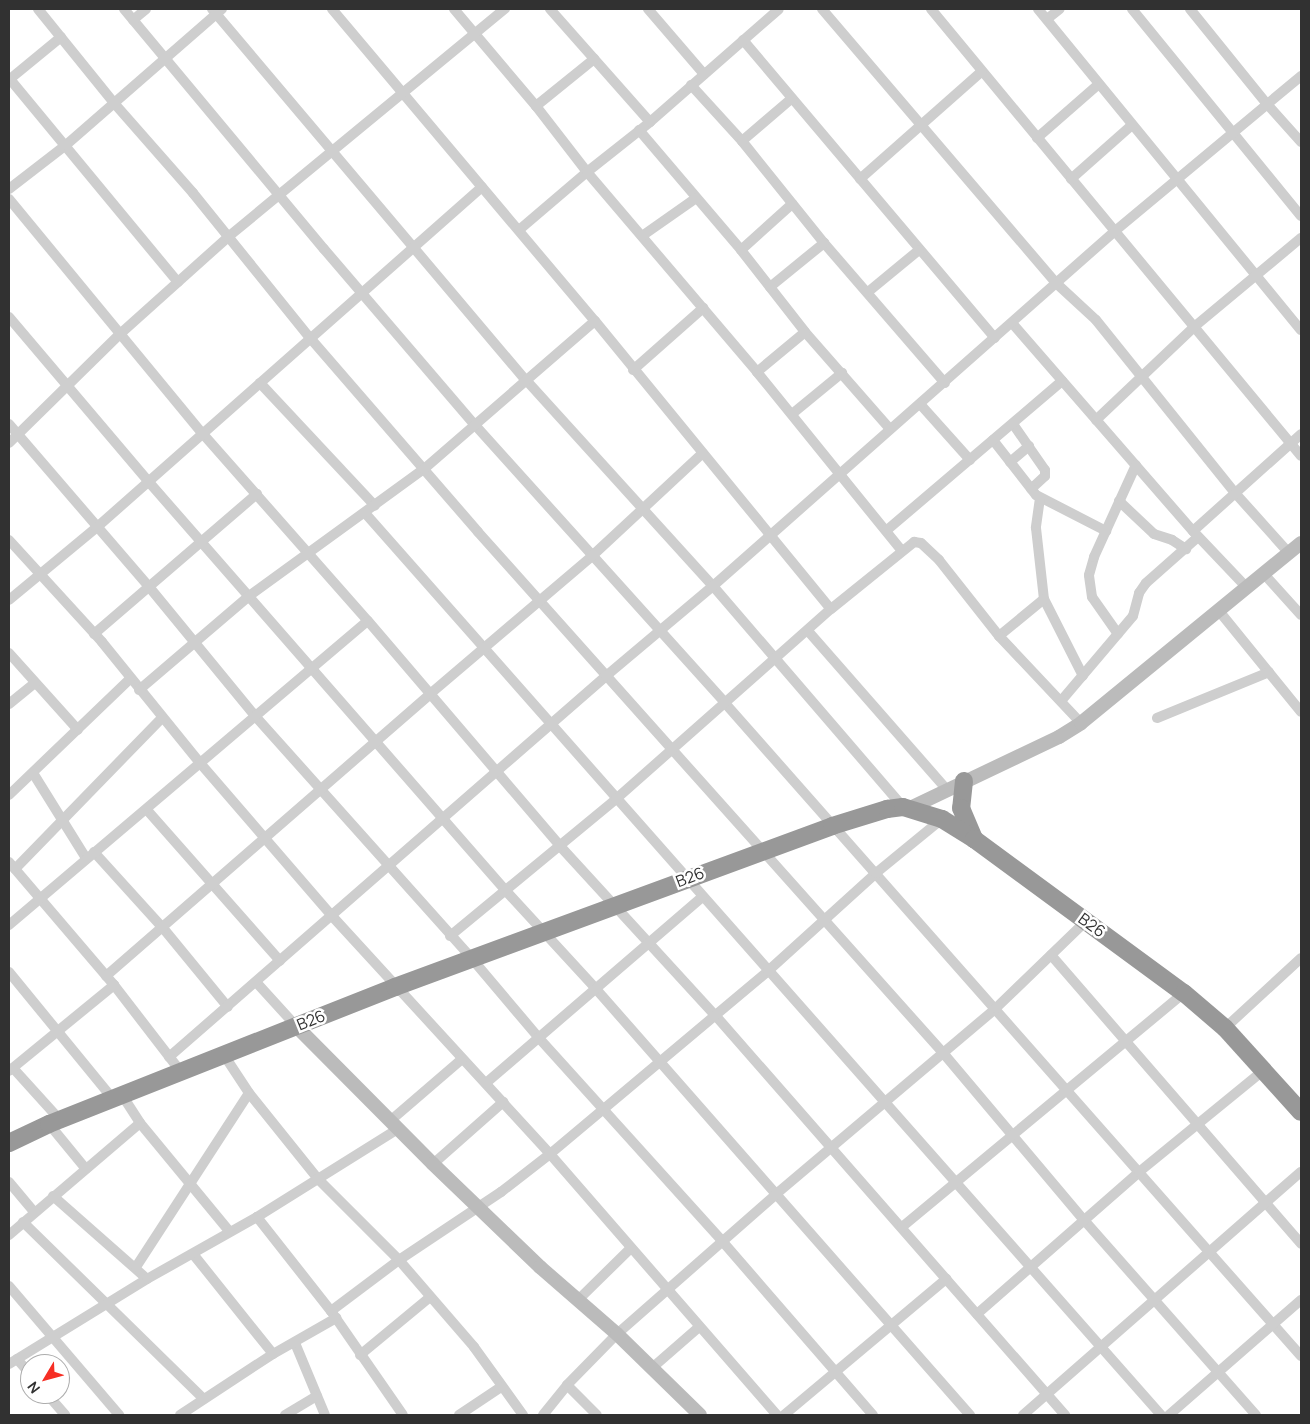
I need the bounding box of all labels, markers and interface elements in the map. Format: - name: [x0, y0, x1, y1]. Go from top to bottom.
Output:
- street label: B26: [673, 863, 707, 891]
- street label: B26: [1075, 909, 1109, 941]
- street label: B26: [294, 1006, 328, 1034]
- north arrow: [20, 1354, 70, 1404]
- text: N: [23, 1378, 44, 1397]

